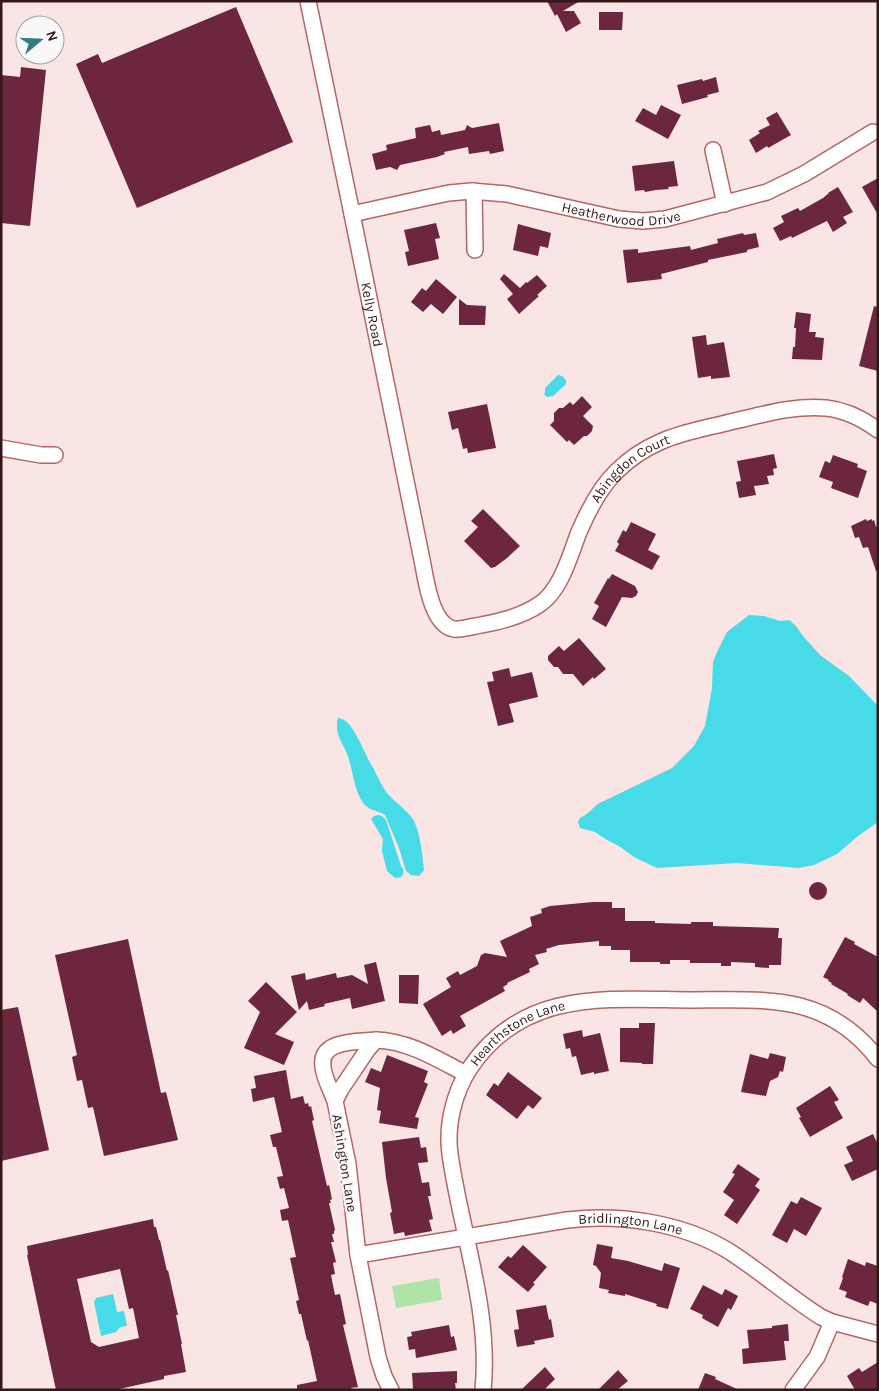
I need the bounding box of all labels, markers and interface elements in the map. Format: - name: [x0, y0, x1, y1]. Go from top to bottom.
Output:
- north arrow: [15, 15, 65, 65]
- text: N: [42, 28, 61, 43]
- street label: Heatherwood Drive: [560, 198, 682, 230]
- street label: Kelly Road: [357, 281, 387, 348]
- street label: Abingdon Court: [587, 431, 672, 506]
- street label: Hearthstone Lane: [466, 997, 567, 1069]
- street label: Ashington Lane: [328, 1113, 361, 1213]
- street label: Bridlington Lane: [578, 1210, 685, 1239]

